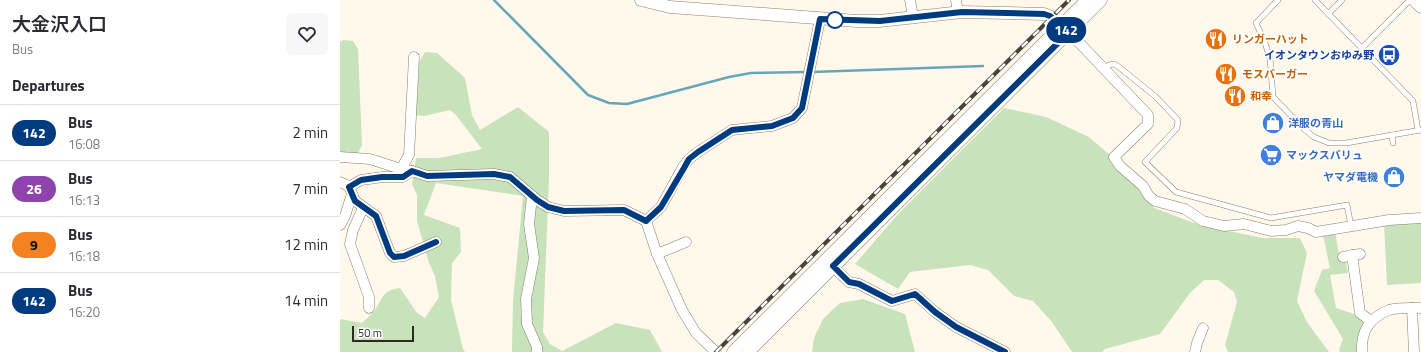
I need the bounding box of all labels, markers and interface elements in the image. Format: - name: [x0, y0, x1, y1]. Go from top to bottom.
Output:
- text: 大金沢入口: [12, 9, 107, 38]
- unlabelled marker: [826, 11, 844, 29]
- button: heart: [286, 13, 328, 55]
- line badge: 142: [1043, 17, 1089, 43]
- text: 142: [1054, 19, 1078, 40]
- restaurant icon: リンガーハット: [1203, 26, 1229, 52]
- place label: リンガーハット: [1232, 31, 1309, 47]
- text: Bus: [12, 39, 33, 59]
- bus stop icon: イオンタウンおゆみ野: [1376, 42, 1402, 68]
- place label: イオンタウンおゆみ野: [1264, 47, 1375, 63]
- restaurant icon: モスバーガー: [1213, 61, 1239, 87]
- place label: モスバーガー: [1242, 66, 1308, 82]
- text: Departures: [12, 74, 85, 97]
- restaurant icon: 和幸: [1222, 83, 1248, 109]
- place label: 和幸: [1250, 88, 1272, 104]
- shop icon: 洋服の青山: [1260, 110, 1286, 136]
- text: Bus: [68, 111, 93, 134]
- place label: 洋服の青山: [1288, 115, 1343, 131]
- text: 2 min: [292, 121, 328, 144]
- text: 142: [22, 122, 46, 143]
- text: 16:08: [68, 134, 100, 154]
- supermarket icon: マックスバリュ: [1258, 142, 1284, 168]
- place label: マックスバリュ: [1286, 147, 1363, 163]
- shop icon: ヤマダ電機: [1381, 164, 1407, 190]
- text: Bus: [68, 167, 93, 190]
- place label: ヤマダ電機: [1323, 169, 1378, 185]
- text: 7 min: [292, 177, 328, 200]
- text: 26: [26, 178, 42, 199]
- text: 16:13: [68, 190, 100, 210]
- text: Bus: [68, 223, 93, 246]
- text: 12 min: [284, 233, 328, 256]
- text: 9: [30, 234, 38, 255]
- text: 16:18: [68, 246, 100, 266]
- text: Bus: [68, 279, 93, 302]
- text: 14 min: [284, 289, 328, 312]
- text: 142: [22, 290, 46, 311]
- text: 16:20: [68, 302, 100, 322]
- scale bar: [352, 324, 414, 343]
- text: 50 m: [358, 325, 382, 341]

